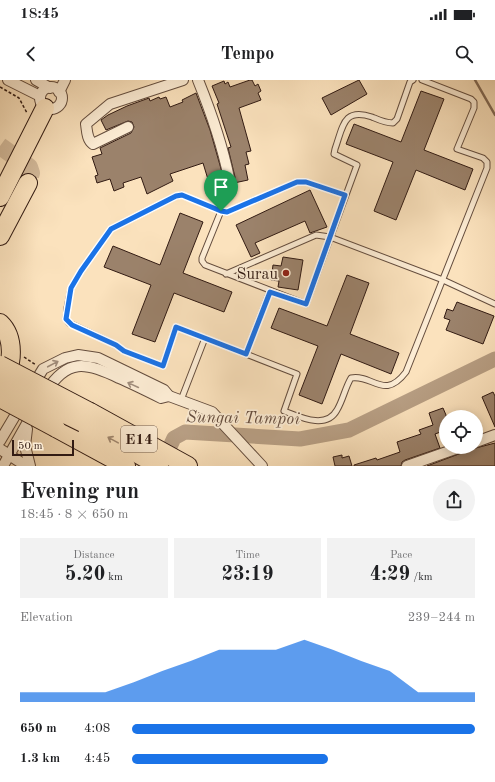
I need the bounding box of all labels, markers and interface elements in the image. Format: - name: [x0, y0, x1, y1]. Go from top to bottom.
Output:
- text: 18:45: [20, 7, 59, 22]
- icon: back: [20, 43, 42, 65]
- icon: search: [453, 43, 475, 65]
- text: Tempo: [221, 45, 274, 63]
- pin: [204, 170, 238, 211]
- icon: arrive: [210, 176, 232, 198]
- place label: Surau: [237, 267, 278, 283]
- marker: Surau: [281, 268, 291, 278]
- one-way arrow: [46, 359, 58, 367]
- one-way arrow: [128, 381, 140, 388]
- water label: Sungai Tampoi: [186, 409, 300, 428]
- map controls: [439, 410, 483, 454]
- button: locate: [439, 410, 483, 454]
- road number: E14: [121, 426, 157, 452]
- one-way arrow: [107, 436, 119, 443]
- scale bar: [12, 438, 74, 457]
- text: 50 m: [18, 441, 43, 452]
- button: share: [433, 479, 475, 521]
- text: Evening run: [20, 481, 139, 503]
- text: 18:45 · 8 × 650 m: [20, 508, 128, 521]
- text: Distance: [73, 550, 115, 561]
- text: Time: [235, 550, 260, 561]
- text: Pace: [390, 550, 412, 561]
- text: 5.20: [65, 565, 105, 585]
- text: 23:19: [221, 565, 273, 585]
- text: 4:29: [370, 565, 410, 585]
- text: km: [105, 572, 123, 583]
- text: /km: [410, 572, 433, 583]
- text: Elevation: [20, 611, 73, 624]
- text: 239–244 m: [408, 611, 475, 624]
- text: 650 m: [20, 722, 57, 735]
- text: 4:08: [84, 722, 110, 735]
- text: 1.3 km: [20, 752, 60, 765]
- text: 4:45: [84, 752, 110, 765]

